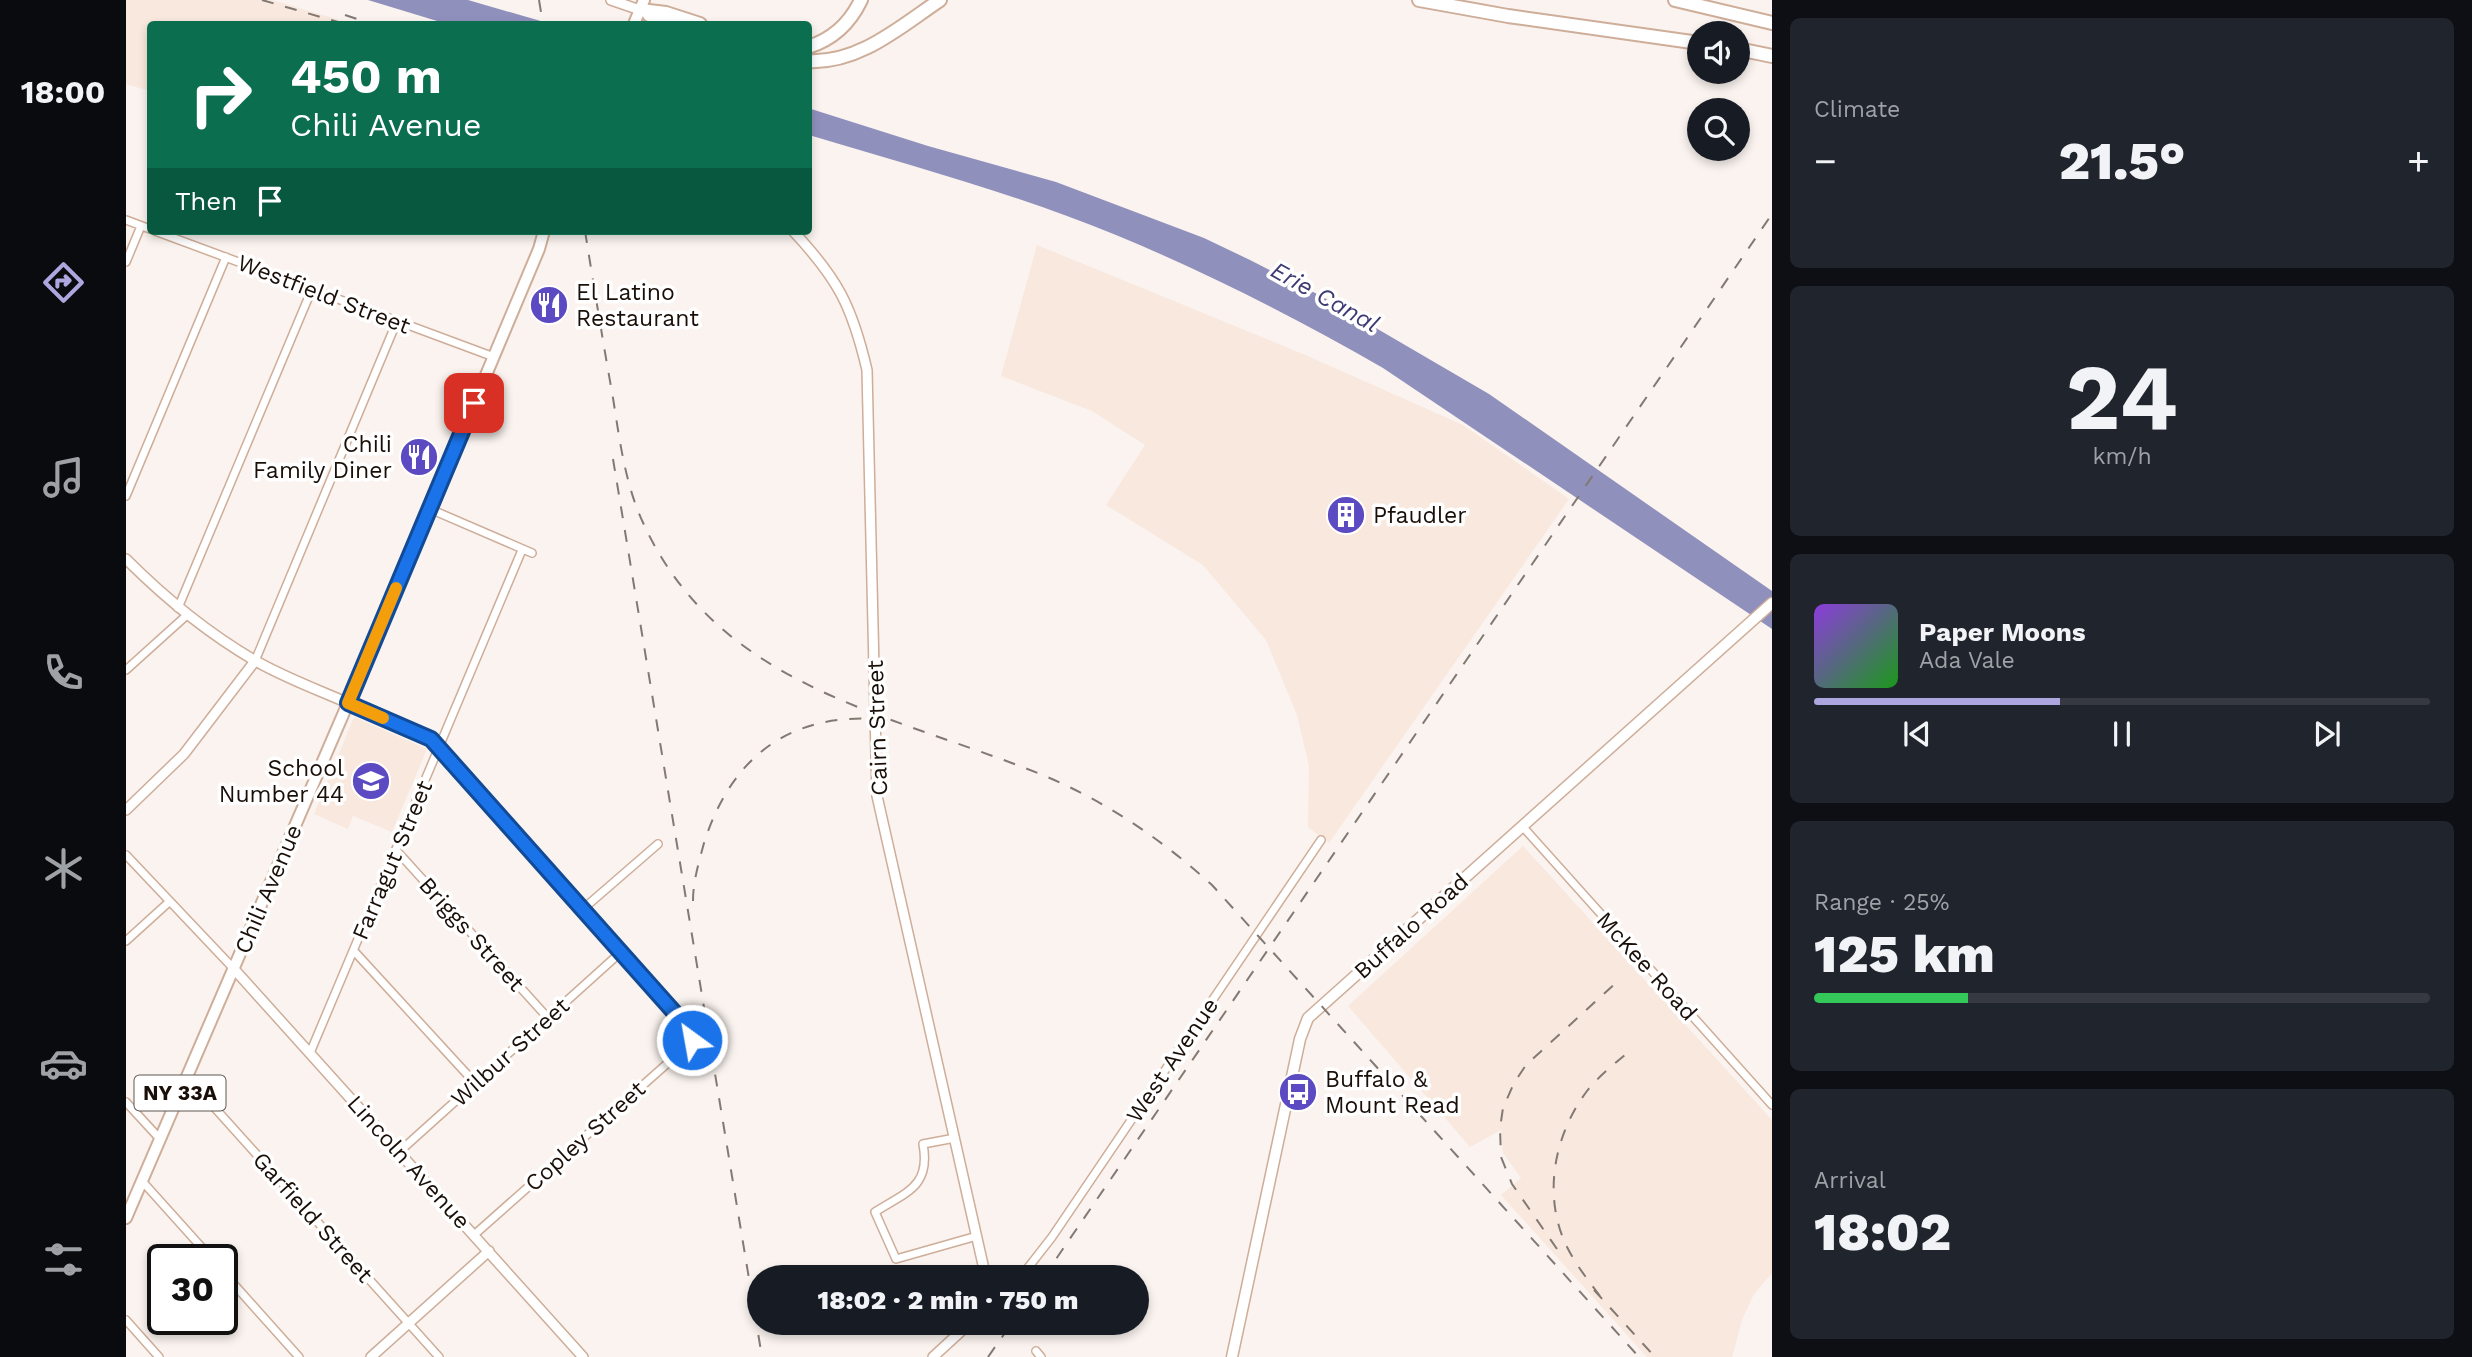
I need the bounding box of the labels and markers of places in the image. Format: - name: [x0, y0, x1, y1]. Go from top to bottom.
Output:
- place label: El Latino Restaurant: [576, 279, 699, 332]
- restaurant icon: El Latino Restaurant: [528, 284, 570, 326]
- pin: [444, 373, 504, 433]
- place label: Chili Family Diner: [253, 431, 392, 484]
- restaurant icon: Chili Family Diner: [398, 436, 440, 478]
- building icon: Pfaudler: [1325, 494, 1367, 536]
- place label: Pfaudler: [1373, 502, 1467, 529]
- place label: School Number 44: [219, 755, 344, 808]
- school or university icon: School Number 44: [350, 760, 392, 802]
- place label: Buffalo & Mount Read: [1325, 1066, 1460, 1119]
- bus stop icon: Buffalo & Mount Read: [1277, 1071, 1319, 1113]

